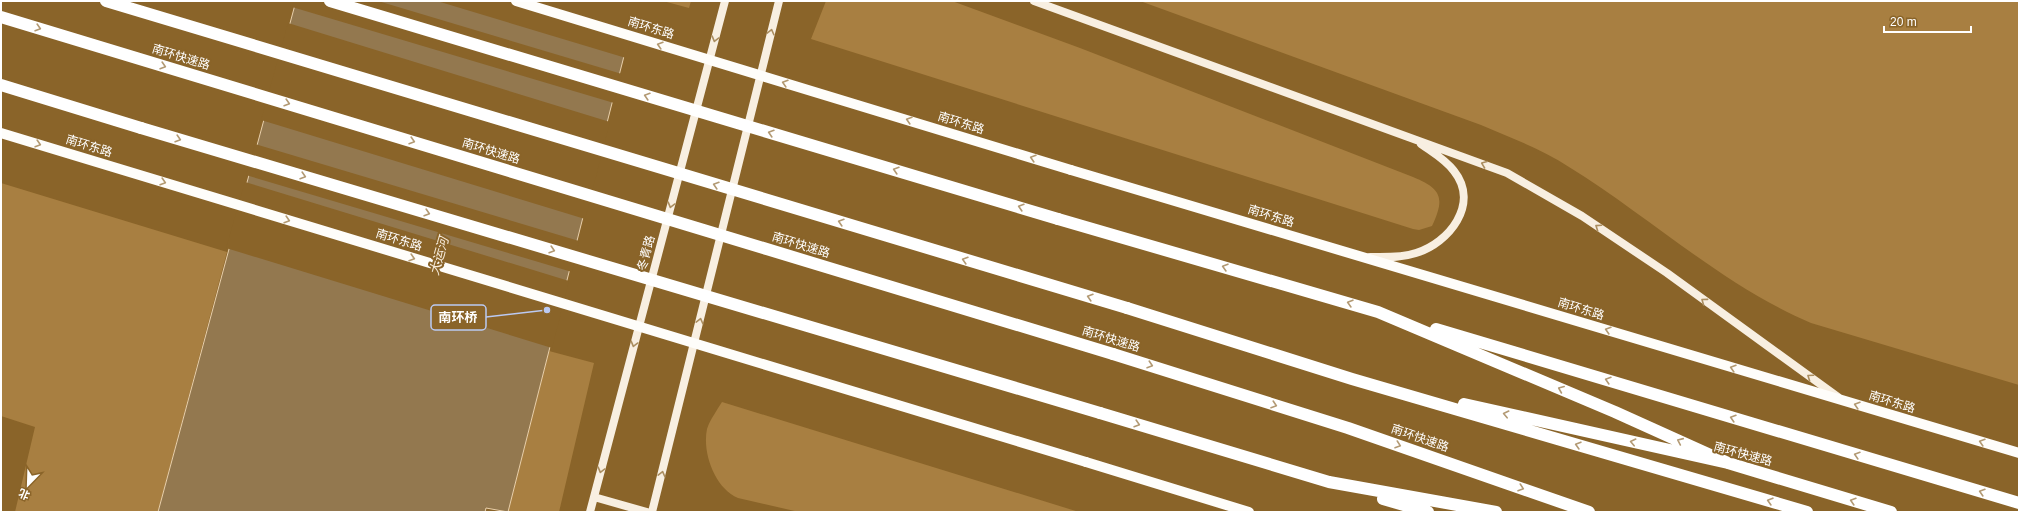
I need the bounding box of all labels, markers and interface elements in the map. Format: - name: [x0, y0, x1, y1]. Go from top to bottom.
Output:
- scale bar: [1884, 8, 1971, 34]
- street label: 南环东路: [626, 14, 676, 42]
- text: 20 m: [1890, 15, 1917, 29]
- one-way arrow: [35, 23, 42, 32]
- one-way arrow: [767, 28, 775, 35]
- one-way arrow: [711, 35, 720, 42]
- one-way arrow: [657, 41, 664, 50]
- street label: 南环快速路: [150, 42, 212, 72]
- one-way arrow: [159, 61, 166, 70]
- one-way arrow: [781, 79, 788, 88]
- one-way arrow: [644, 92, 651, 101]
- one-way arrow: [283, 98, 290, 107]
- street label: 南环东路: [936, 109, 986, 137]
- one-way arrow: [906, 116, 913, 125]
- one-way arrow: [768, 129, 775, 138]
- street label: 南环东路: [64, 132, 114, 160]
- one-way arrow: [174, 134, 181, 143]
- one-way arrow: [408, 136, 415, 145]
- street label: 南环快速路: [460, 136, 522, 166]
- one-way arrow: [35, 140, 42, 148]
- one-way arrow: [1030, 154, 1037, 163]
- one-way arrow: [1481, 161, 1488, 169]
- one-way arrow: [893, 166, 900, 175]
- one-way arrow: [299, 171, 306, 180]
- one-way arrow: [159, 177, 166, 186]
- one-way arrow: [713, 181, 720, 190]
- one-way arrow: [667, 201, 676, 208]
- street label: 南环东路: [1246, 202, 1296, 230]
- one-way arrow: [1017, 203, 1024, 212]
- one-way arrow: [424, 208, 431, 217]
- one-way arrow: [283, 215, 290, 224]
- one-way arrow: [837, 218, 844, 227]
- one-way arrow: [1595, 224, 1602, 232]
- street label: 南环东路: [374, 226, 424, 254]
- street label: 南环快速路: [770, 230, 832, 260]
- water label: 大运河: [426, 232, 452, 277]
- street label: 冬青路: [635, 234, 657, 272]
- one-way arrow: [548, 245, 555, 254]
- one-way arrow: [408, 253, 415, 262]
- one-way arrow: [962, 256, 969, 265]
- one-way arrow: [1222, 263, 1229, 272]
- one-way arrow: [1086, 293, 1093, 302]
- street label: 南环东路: [1556, 295, 1606, 323]
- one-way arrow: [1346, 299, 1353, 308]
- one-way arrow: [1702, 299, 1709, 306]
- callout: 南环桥: [431, 305, 486, 330]
- text: 南环桥: [438, 310, 478, 325]
- one-way arrow: [695, 318, 703, 324]
- street label: 南环快速路: [1080, 324, 1142, 354]
- one-way arrow: [1605, 326, 1612, 335]
- one-way arrow: [630, 340, 639, 347]
- one-way arrow: [1147, 361, 1154, 369]
- one-way arrow: [1729, 364, 1736, 373]
- one-way arrow: [1807, 375, 1814, 382]
- one-way arrow: [1605, 376, 1612, 385]
- one-way arrow: [1557, 386, 1565, 394]
- street label: 南环东路: [1867, 388, 1917, 416]
- one-way arrow: [1271, 400, 1278, 409]
- one-way arrow: [1854, 401, 1861, 410]
- one-way arrow: [1503, 410, 1510, 418]
- one-way arrow: [1729, 414, 1736, 423]
- one-way arrow: [1133, 419, 1140, 428]
- street label: 南环快速路: [1389, 422, 1451, 454]
- one-way arrow: [1676, 438, 1683, 446]
- one-way arrow: [1978, 438, 1985, 447]
- one-way arrow: [1630, 439, 1636, 447]
- street label: 南环快速路: [1712, 439, 1774, 469]
- one-way arrow: [1394, 441, 1401, 449]
- one-way arrow: [1574, 441, 1581, 450]
- one-way arrow: [1854, 451, 1861, 460]
- north arrow: [8, 465, 48, 505]
- one-way arrow: [597, 466, 606, 473]
- one-way arrow: [657, 471, 665, 477]
- one-way arrow: [1517, 483, 1524, 492]
- text: 北: [17, 487, 31, 502]
- one-way arrow: [1978, 488, 1985, 497]
- one-way arrow: [1766, 497, 1773, 506]
- one-way arrow: [1850, 497, 1857, 506]

